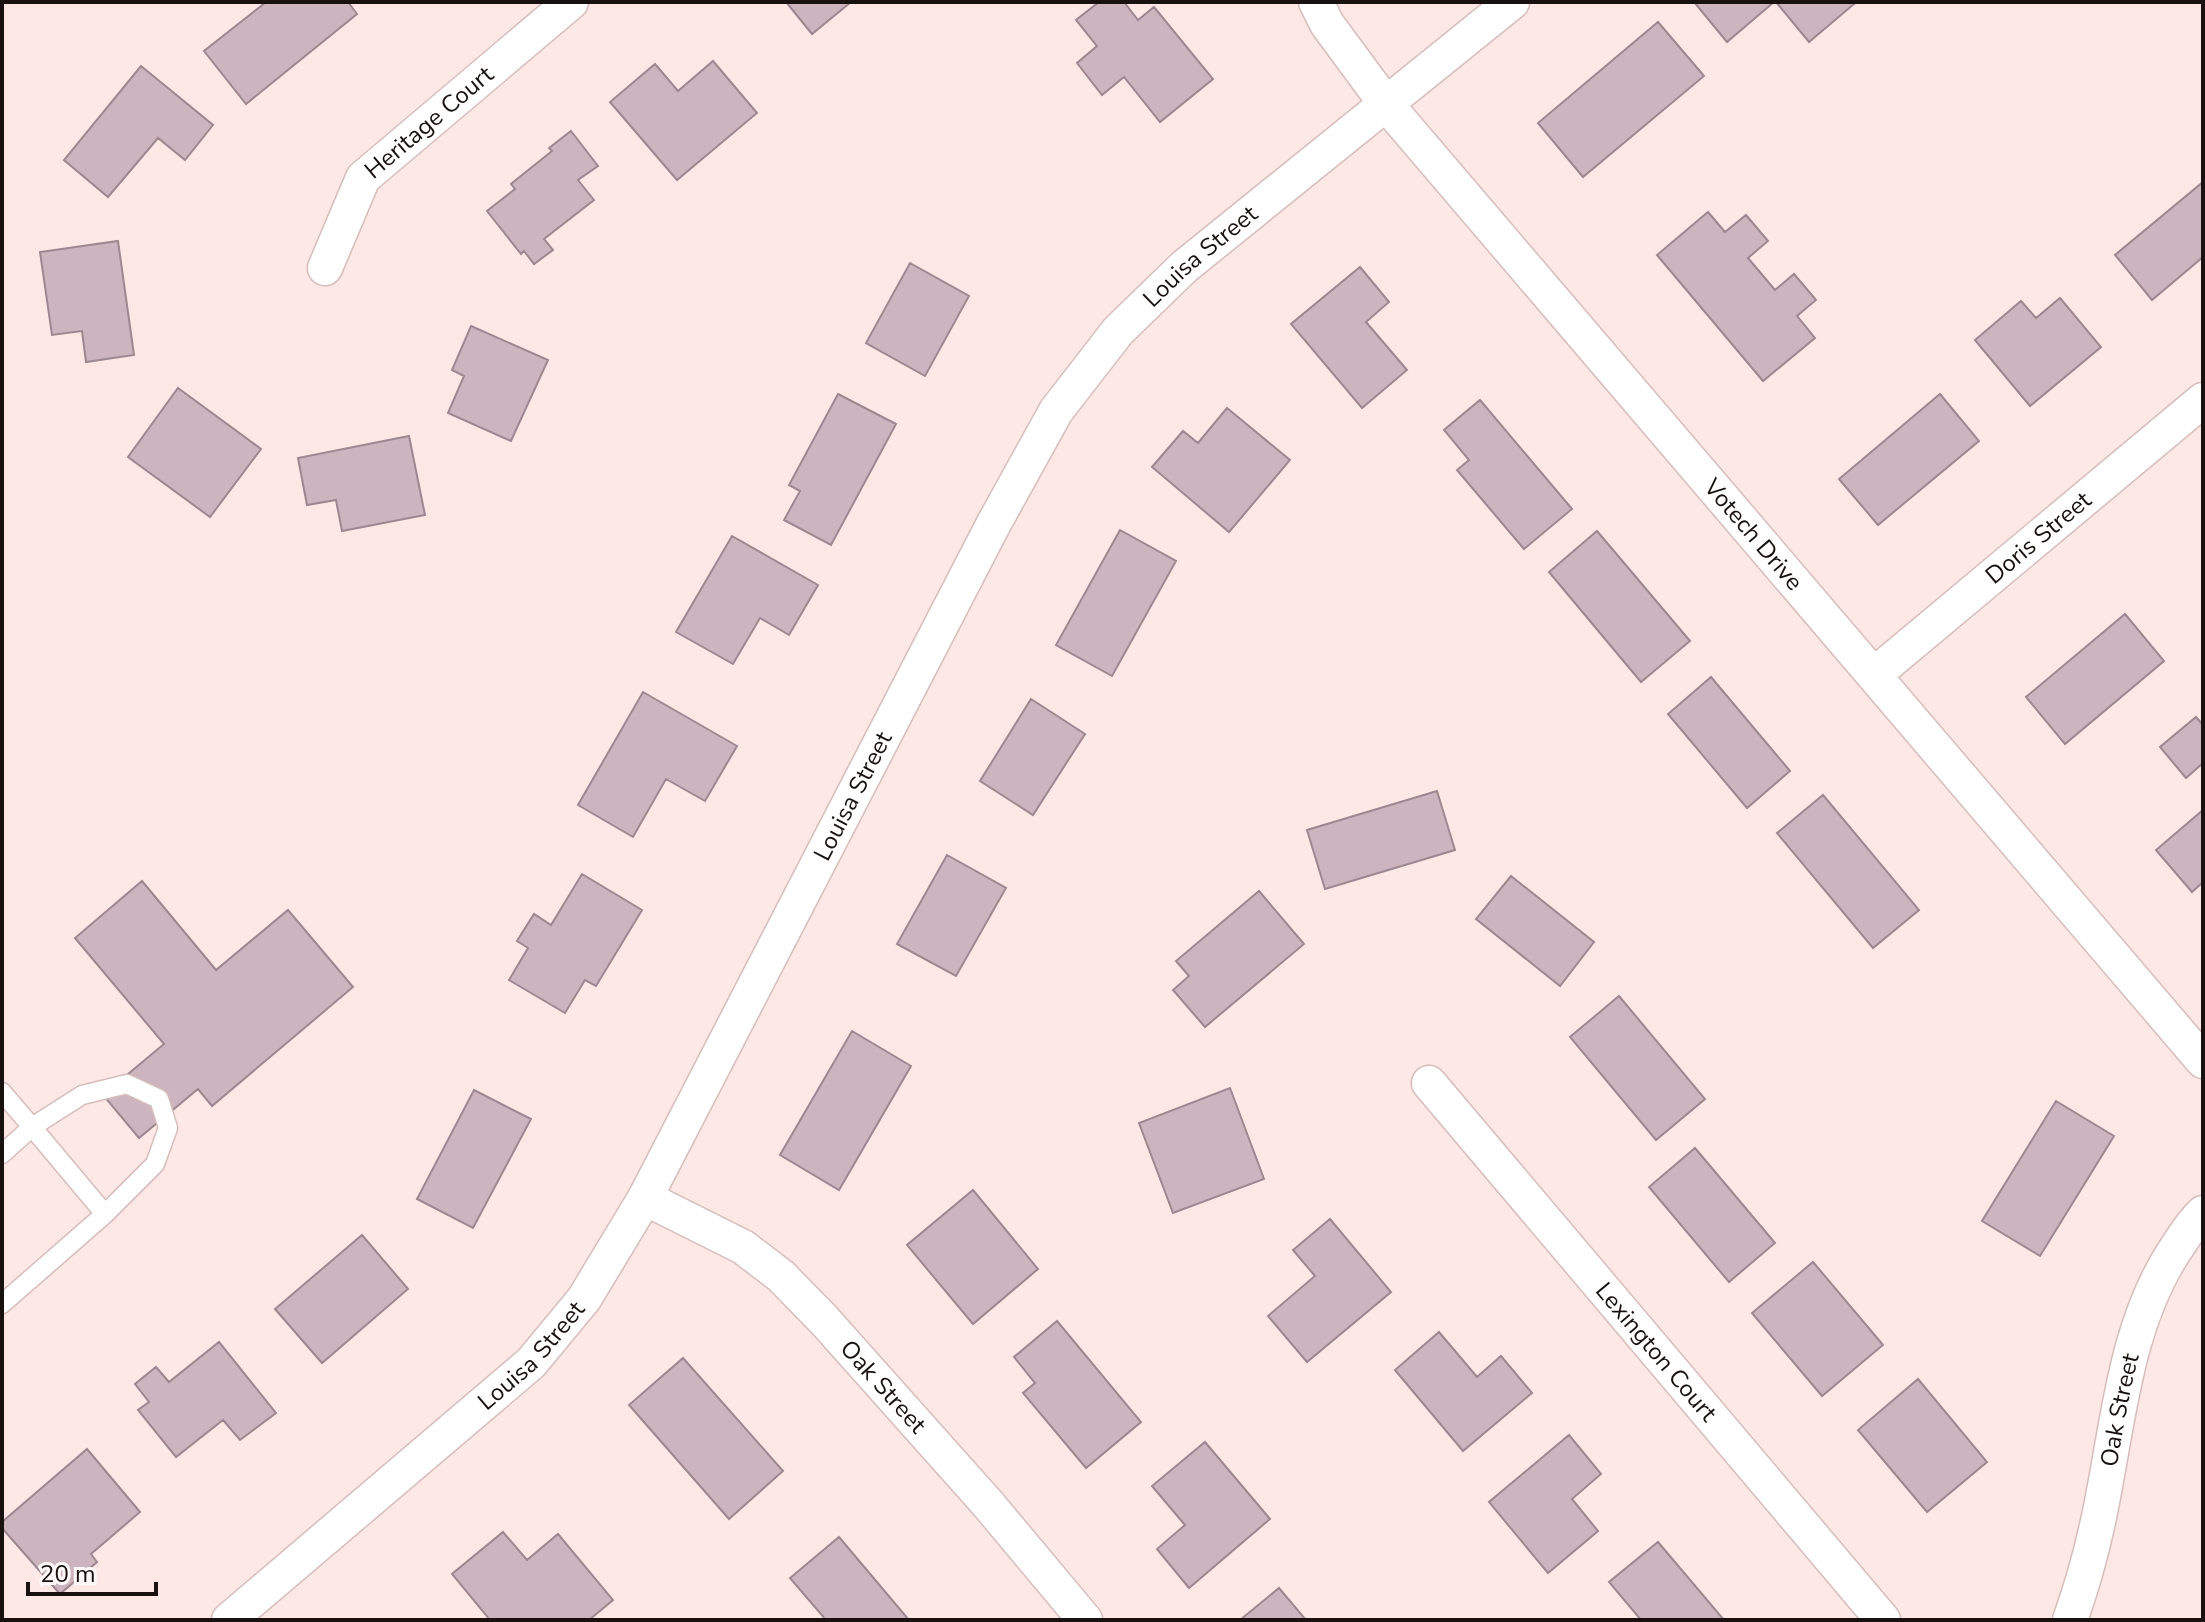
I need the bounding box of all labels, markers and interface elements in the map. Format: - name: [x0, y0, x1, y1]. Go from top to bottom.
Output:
- street label: Heritage Court: [358, 58, 500, 186]
- street label: Louisa Street: [1136, 198, 1265, 314]
- street label: Votech Drive: [1696, 471, 1810, 597]
- street label: Doris Street: [1979, 484, 2098, 591]
- street label: Louisa Street: [806, 726, 900, 866]
- street label: Lexington Court: [1588, 1276, 1725, 1429]
- street label: Louisa Street: [471, 1294, 592, 1417]
- street label: Oak Street: [833, 1333, 934, 1440]
- street label: Oak Street: [2093, 1349, 2147, 1469]
- scale bar: [28, 1546, 156, 1596]
- text: 20 m: [40, 1558, 96, 1590]

